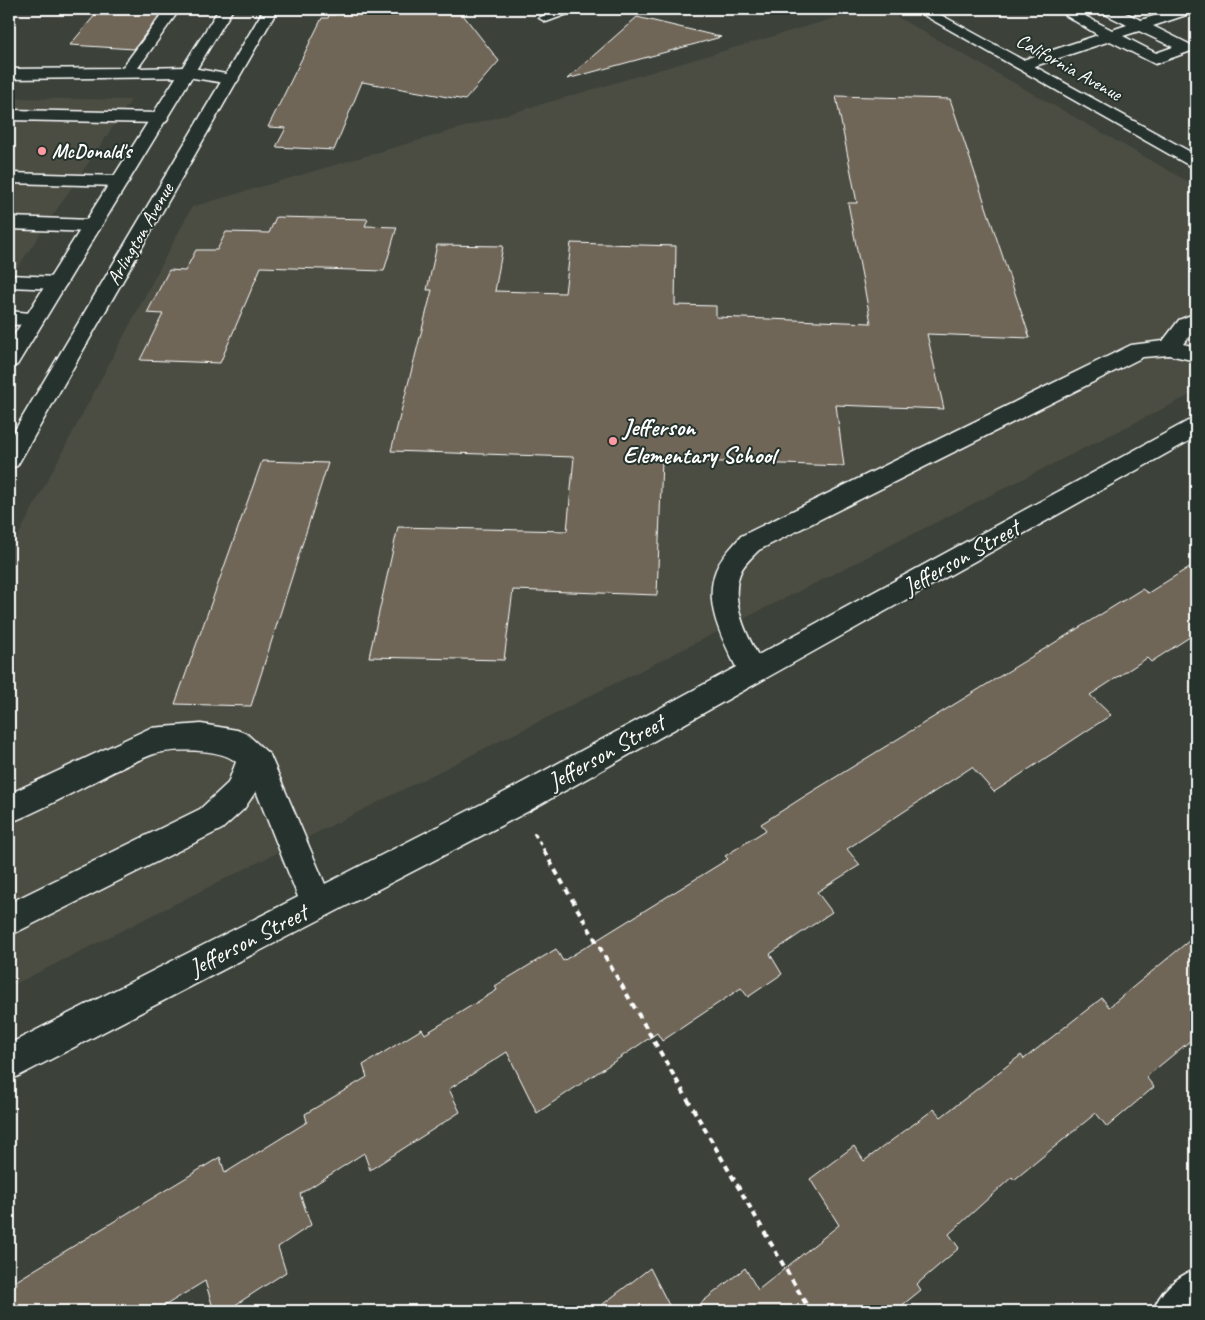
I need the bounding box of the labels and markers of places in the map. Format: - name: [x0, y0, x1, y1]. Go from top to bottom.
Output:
- place label: McDonald's: [52, 139, 133, 164]
- marker: McDonald's: [36, 145, 48, 157]
- place label: Jefferson Elementary School: [621, 412, 780, 470]
- marker: Jefferson Elementary School: [607, 435, 619, 447]

